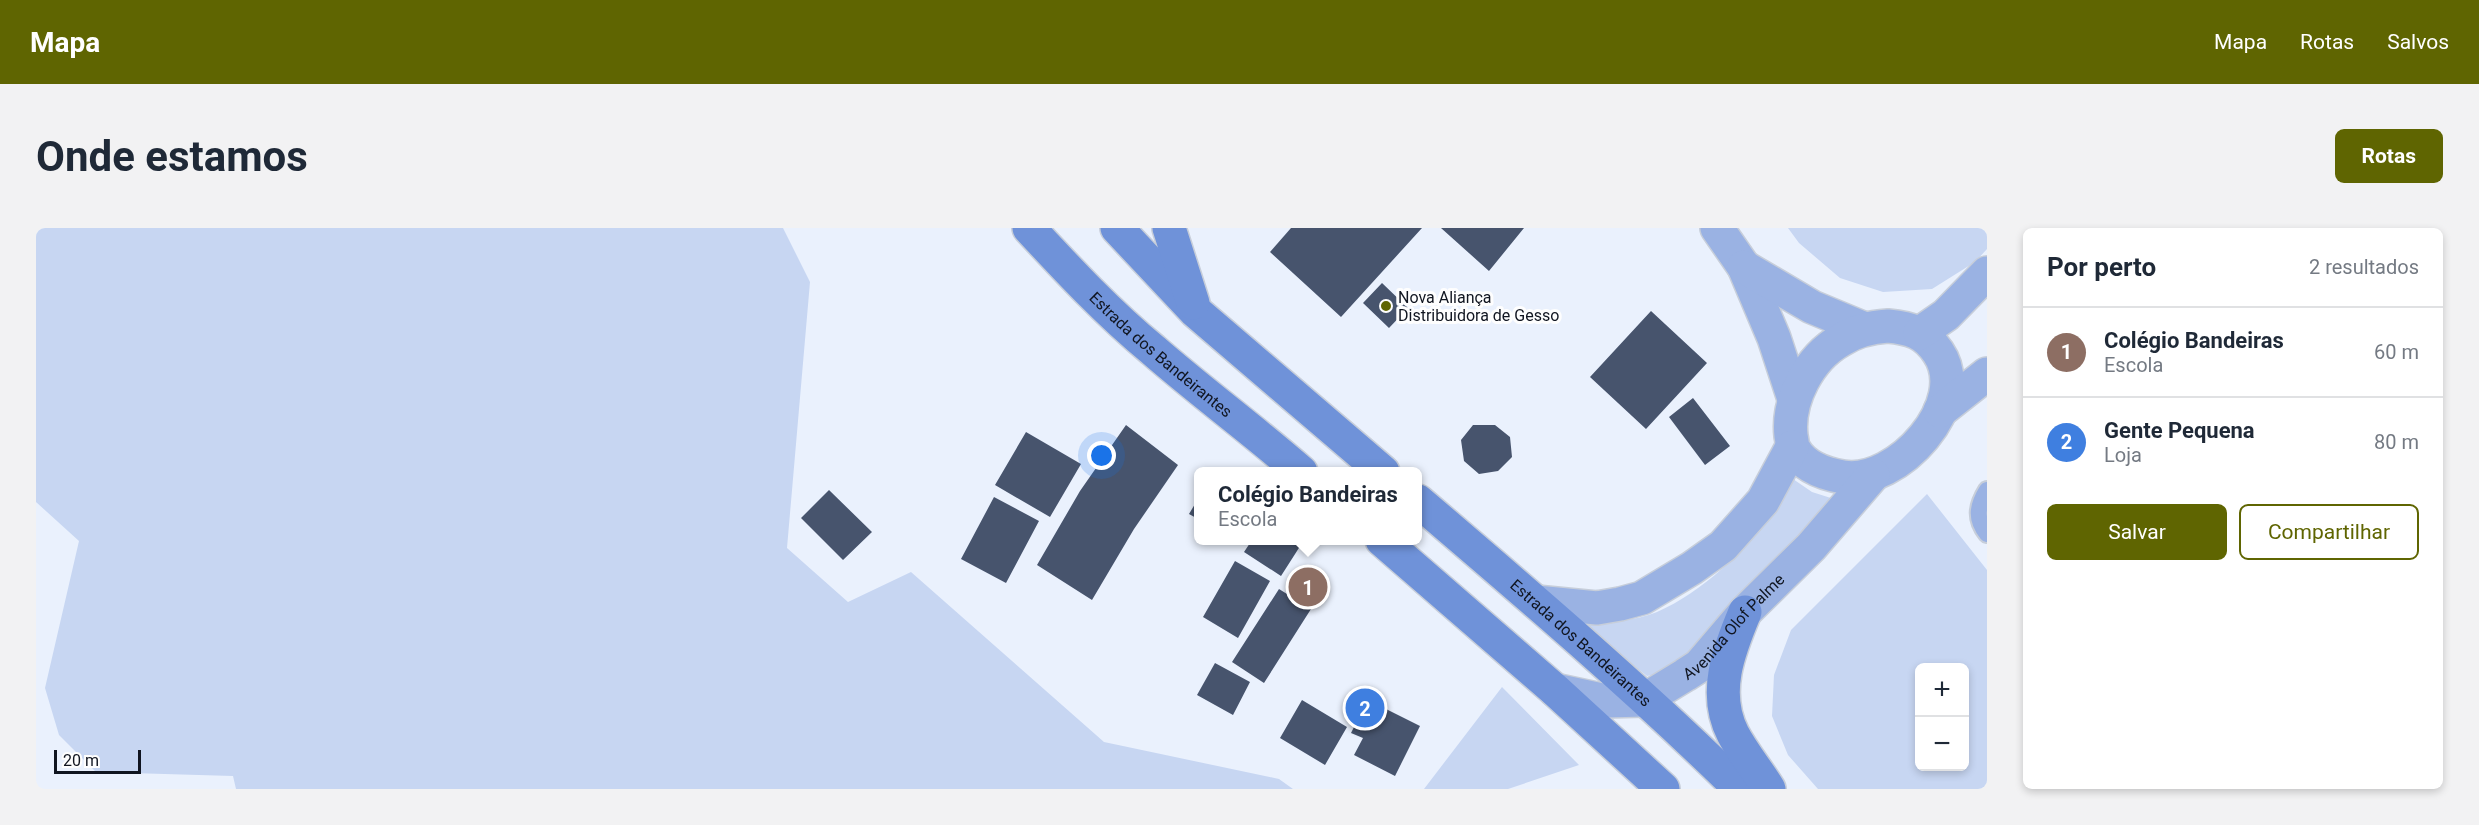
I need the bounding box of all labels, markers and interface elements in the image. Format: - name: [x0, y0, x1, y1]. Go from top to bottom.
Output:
- text: Mapa: [30, 26, 100, 59]
- text: Mapa: [2214, 30, 2267, 54]
- text: Rotas: [2300, 30, 2354, 54]
- text: Salvos: [2387, 30, 2449, 54]
- button: Rotas: [2335, 129, 2443, 183]
- text: Onde estamos: [36, 132, 308, 181]
- text: Por perto: [2047, 252, 2156, 282]
- text: 2 resultados: [2309, 255, 2419, 279]
- street label: Estrada dos Bandeirantes: [1086, 288, 1236, 421]
- place label: Nova Aliança Distribuidora de Gesso: [1398, 288, 1559, 325]
- marker: Nova Aliança Distribuidora de Gesso: [1379, 299, 1393, 313]
- text: Colégio Bandeiras: [2104, 328, 2284, 353]
- text: 1: [2061, 340, 2072, 364]
- text: 60 m: [2374, 340, 2419, 364]
- text: Escola: [2104, 353, 2163, 377]
- text: Gente Pequena: [2104, 418, 2255, 443]
- text: 2: [2061, 430, 2072, 454]
- text: 80 m: [2374, 430, 2419, 454]
- your location: [1087, 441, 1116, 470]
- text: Loja: [2104, 443, 2142, 467]
- popup: [1194, 467, 1422, 545]
- text: Colégio Bandeiras: [1218, 482, 1398, 507]
- button: Salvar: [2047, 504, 2227, 560]
- button: Compartilhar: [2239, 504, 2419, 560]
- text: Escola: [1218, 507, 1277, 531]
- pin: 1: [1288, 564, 1328, 610]
- street label: Avenida Olof Palme: [1679, 570, 1788, 683]
- street label: Estrada dos Bandeirantes: [1507, 575, 1656, 710]
- map controls: [1915, 663, 1969, 771]
- button: +: [1915, 663, 1969, 717]
- pin: 2: [1346, 686, 1384, 730]
- button: −: [1915, 717, 1969, 771]
- scale bar: [54, 747, 141, 774]
- text: 20 m: [63, 751, 99, 770]

